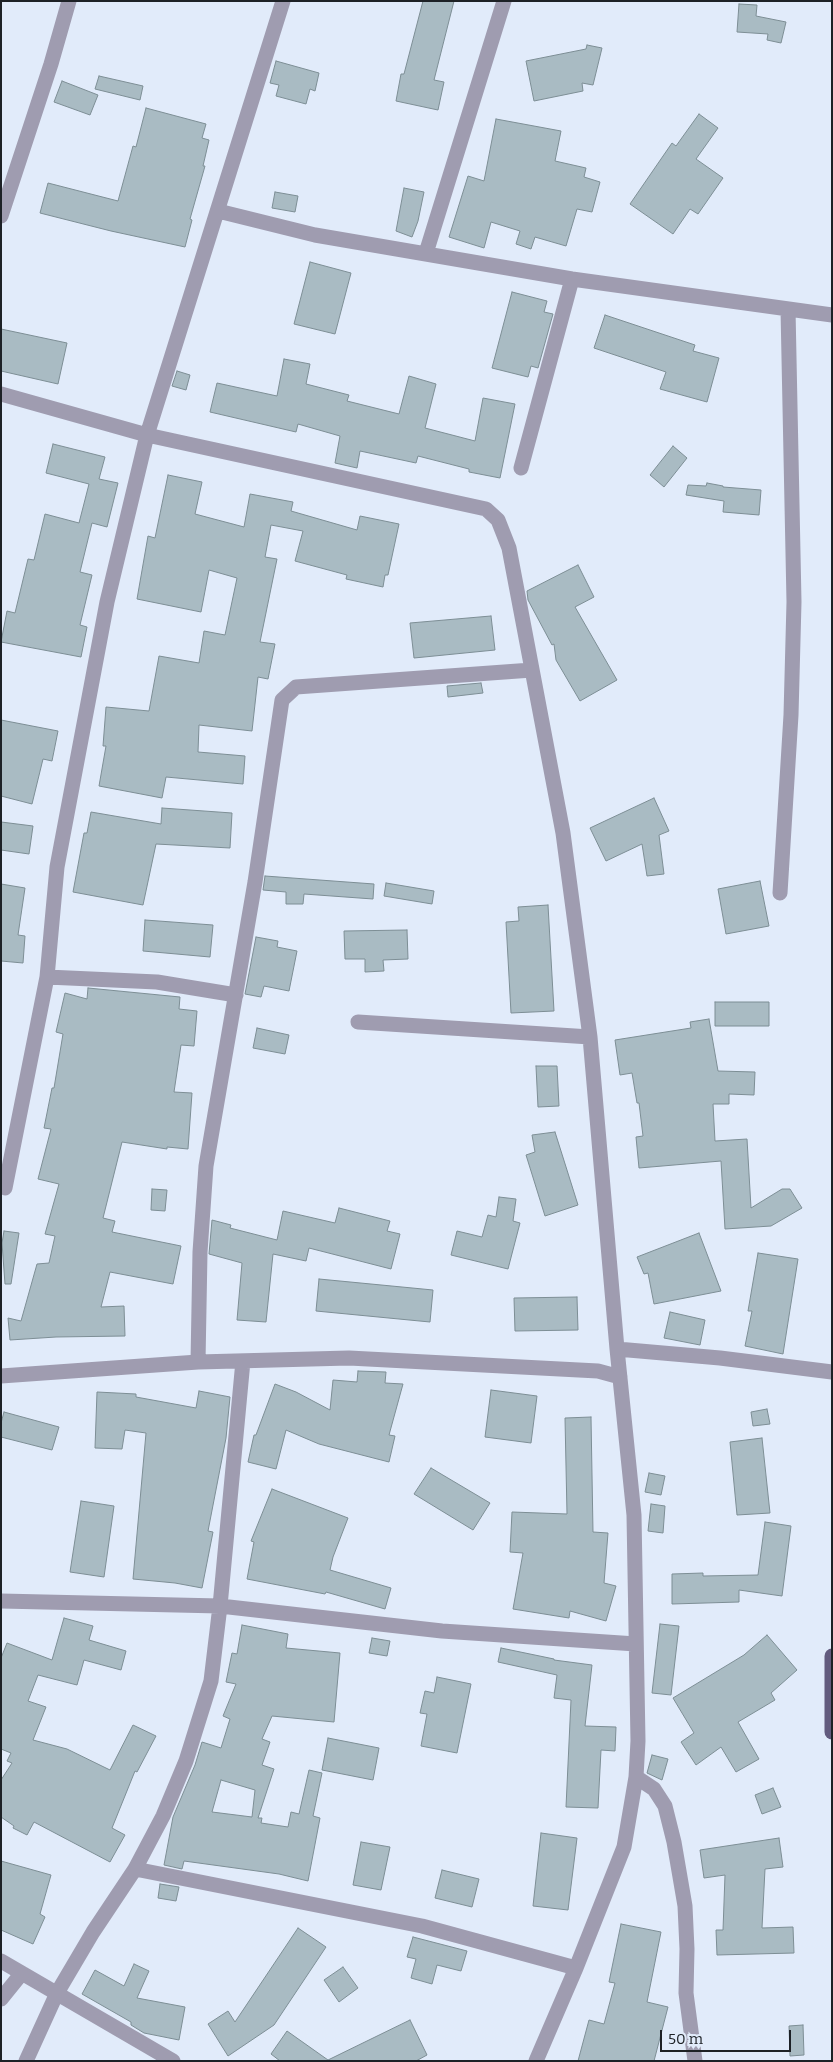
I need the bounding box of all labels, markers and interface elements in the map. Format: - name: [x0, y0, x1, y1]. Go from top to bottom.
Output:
- scale bar: [663, 2020, 794, 2052]
- text: 50 m: [668, 2030, 703, 2048]

